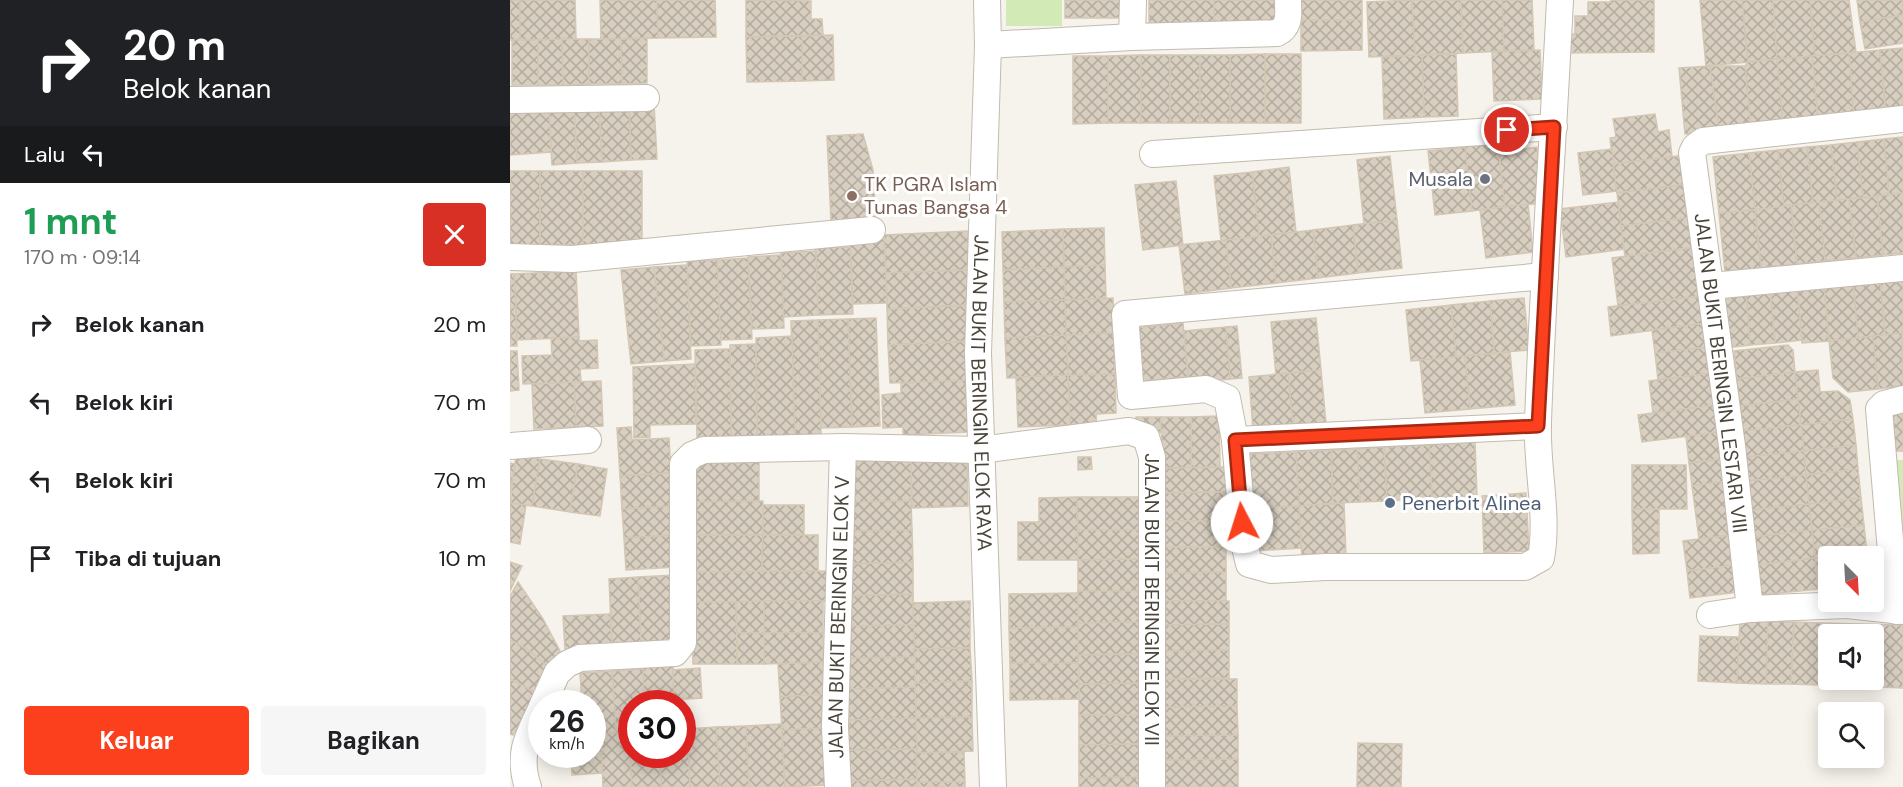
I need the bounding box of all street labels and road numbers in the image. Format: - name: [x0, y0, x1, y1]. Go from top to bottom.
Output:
- street label: JALAN BUKIT BERINGIN LESTARI VIII: [1688, 212, 1754, 534]
- street label: JALAN BUKIT BERINGIN ELOK RAYA: [965, 234, 998, 552]
- street label: JALAN BUKIT BERINGIN ELOK VII: [1139, 453, 1165, 746]
- street label: JALAN BUKIT BERINGIN ELOK V: [822, 475, 855, 759]

